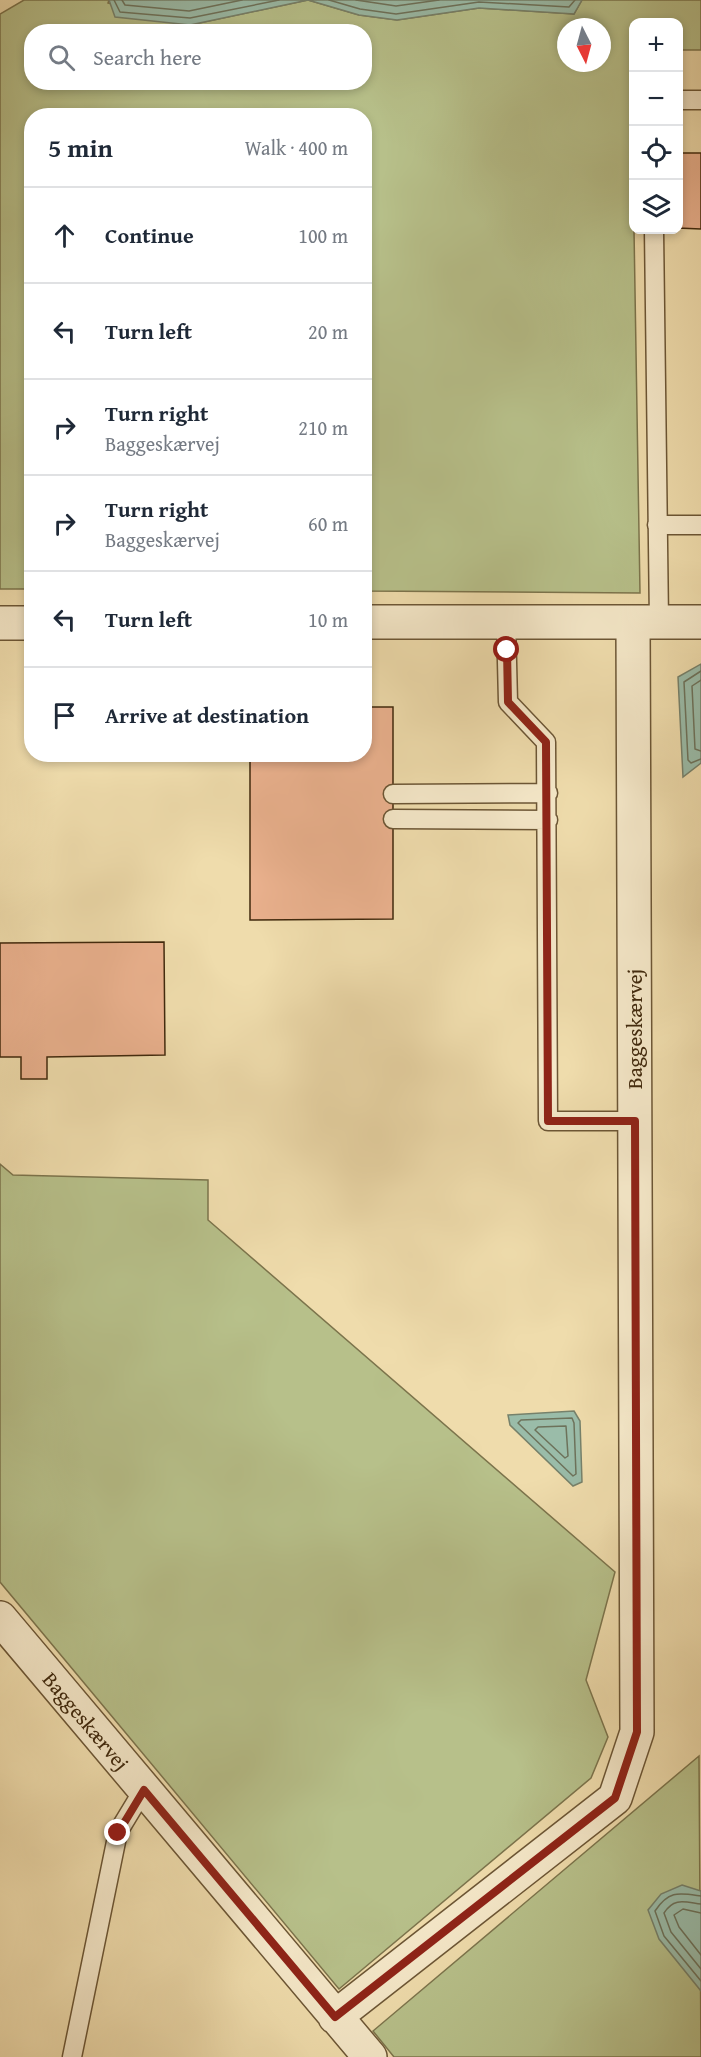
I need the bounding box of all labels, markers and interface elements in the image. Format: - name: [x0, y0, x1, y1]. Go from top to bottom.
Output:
- north arrow: [557, 18, 611, 72]
- map controls: [629, 18, 683, 234]
- button: +: [629, 18, 683, 72]
- search box: [24, 24, 372, 90]
- icon: search: [45, 41, 78, 74]
- text: Search here: [93, 41, 202, 73]
- button: −: [629, 72, 683, 126]
- button: locate: [629, 126, 683, 180]
- text: 5 min: [48, 128, 113, 167]
- text: Walk · 400 m: [245, 133, 348, 162]
- button: layers: [629, 180, 683, 234]
- icon: ahead: [48, 219, 81, 252]
- text: Continue: [105, 219, 194, 251]
- text: 100 m: [298, 221, 348, 250]
- icon: left: [48, 315, 81, 348]
- text: Turn left: [105, 315, 192, 347]
- text: 20 m: [308, 317, 348, 346]
- text: Turn right: [105, 397, 208, 429]
- icon: right: [48, 411, 81, 444]
- text: 210 m: [298, 413, 348, 442]
- text: Baggeskærvej: [105, 429, 220, 458]
- text: Turn right: [105, 493, 208, 525]
- icon: right: [48, 507, 81, 540]
- text: 60 m: [308, 509, 348, 538]
- text: Baggeskærvej: [105, 525, 220, 554]
- icon: left: [48, 603, 81, 636]
- text: Turn left: [105, 603, 192, 635]
- text: 10 m: [308, 605, 348, 634]
- route start: [493, 636, 519, 662]
- icon: arrive: [48, 699, 81, 732]
- text: Arrive at destination: [105, 699, 309, 731]
- street label: Baggeskærvej: [619, 969, 650, 1089]
- street label: Baggeskærvej: [35, 1665, 137, 1777]
- route end: [104, 1819, 130, 1845]

